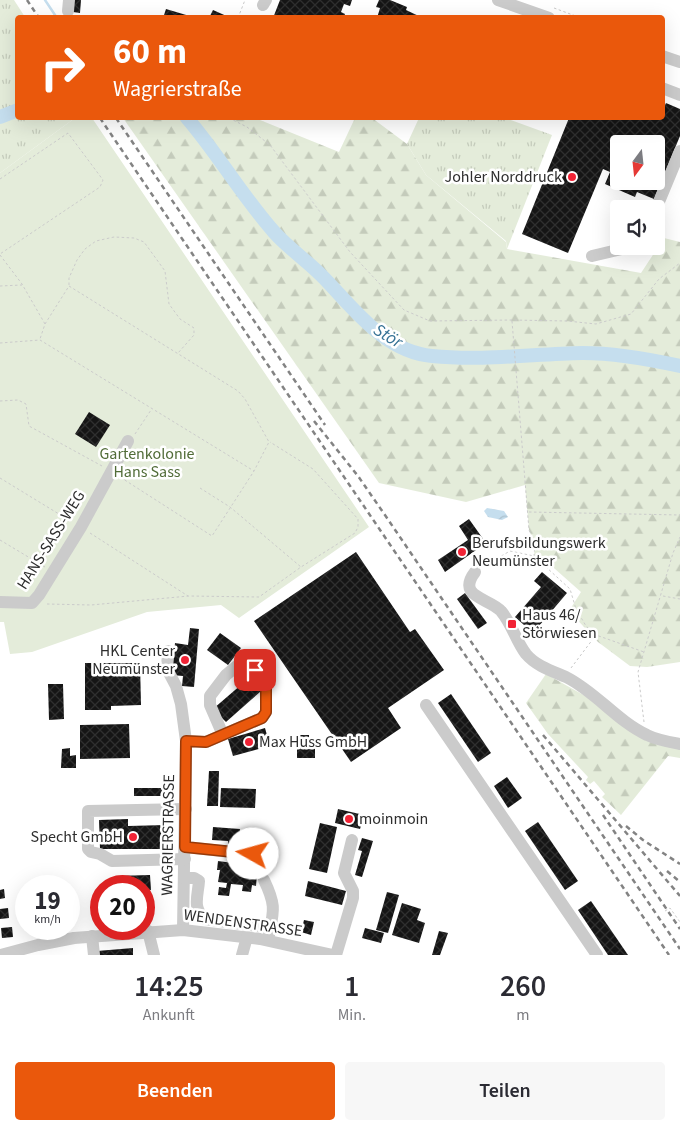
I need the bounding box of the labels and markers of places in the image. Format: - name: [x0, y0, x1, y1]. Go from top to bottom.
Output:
- place label: Johler Norddruck: [445, 166, 562, 188]
- marker: Johler Norddruck: [566, 171, 578, 183]
- place label: Berufsbildungswerk Neumünster: [472, 532, 606, 572]
- marker: Berufsbildungswerk Neumünster: [456, 546, 468, 558]
- place label: Haus 46/ Störwiesen: [522, 604, 597, 644]
- marker: Haus 46/ Störwiesen: [506, 618, 518, 630]
- place label: HKL Center Neumünster: [92, 640, 175, 680]
- pin: [234, 649, 276, 691]
- marker: HKL Center Neumünster: [179, 654, 191, 666]
- place label: Max Huss GmbH: [259, 731, 367, 753]
- marker: Max Huss GmbH: [243, 736, 255, 748]
- place label: moinmoin: [359, 808, 428, 830]
- marker: moinmoin: [343, 813, 355, 825]
- place label: Specht GmbH: [31, 826, 123, 848]
- marker: Specht GmbH: [127, 831, 139, 843]

